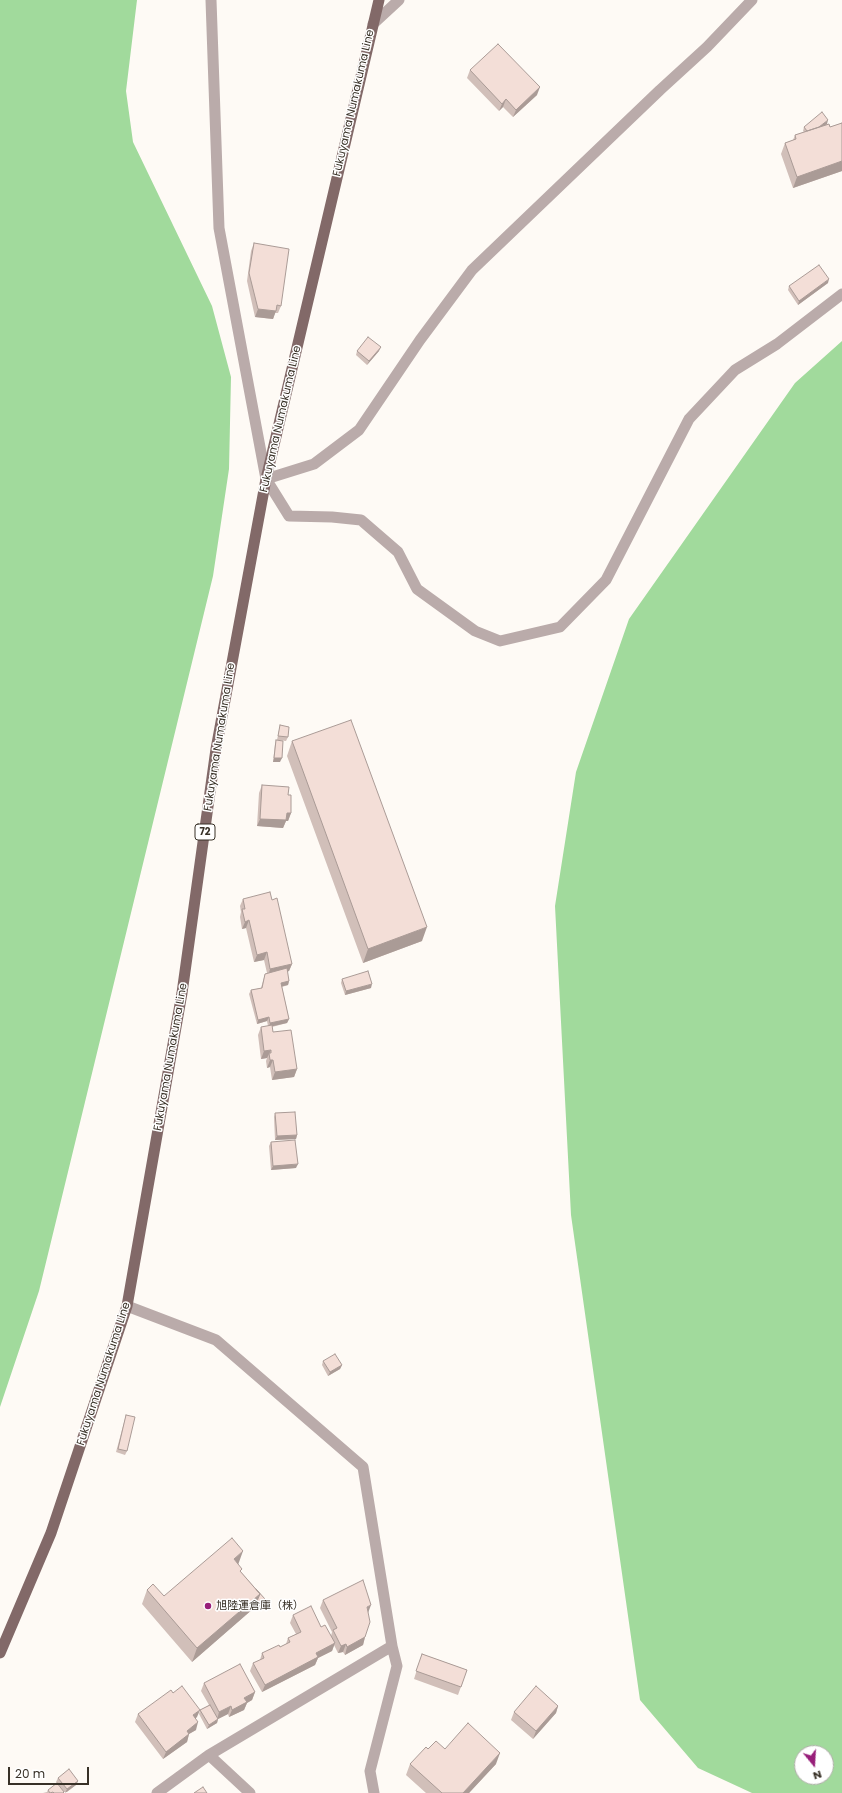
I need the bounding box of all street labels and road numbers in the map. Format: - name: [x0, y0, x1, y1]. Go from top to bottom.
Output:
- street label: Fukuyama Numakuma Line: [331, 28, 377, 178]
- street label: Fukuyama Numakuma Line: [258, 344, 304, 494]
- street label: Fukuyama Numakuma Line: [202, 662, 238, 812]
- road number: 72: [195, 824, 215, 840]
- street label: Fukuyama Numakuma Line: [151, 982, 191, 1132]
- street label: Fukuyama Numakuma Line: [75, 1301, 133, 1447]

